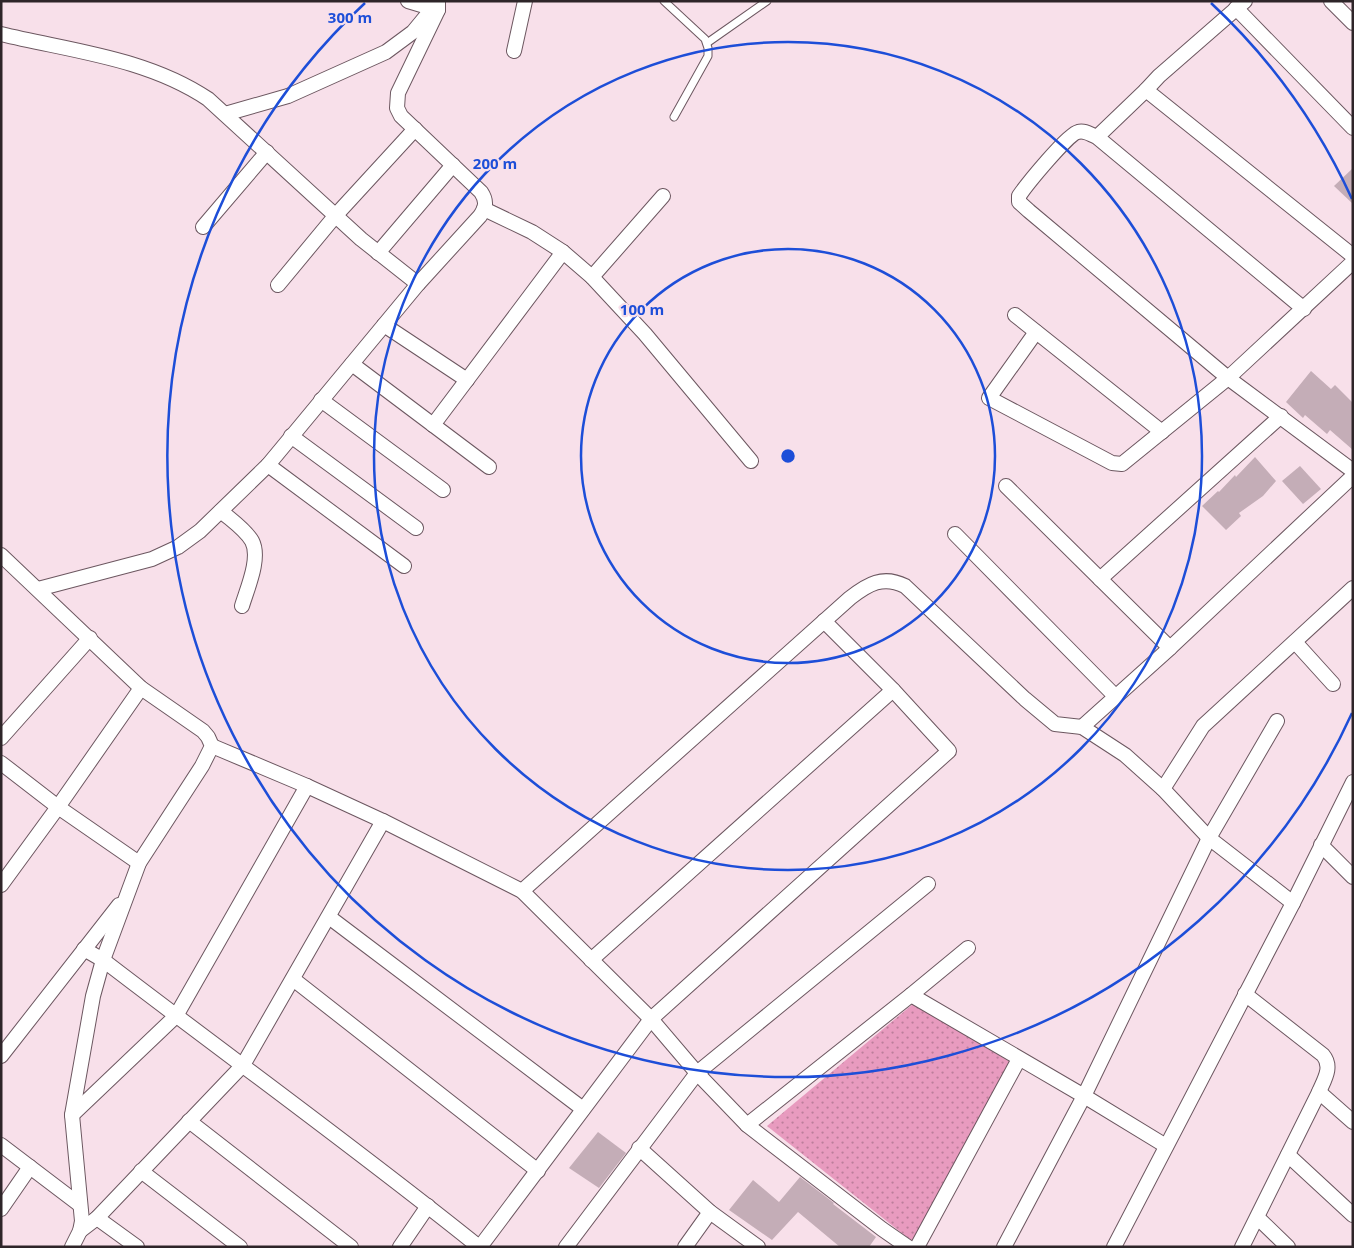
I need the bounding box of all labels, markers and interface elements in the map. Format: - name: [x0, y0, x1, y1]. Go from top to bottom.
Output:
- text: 300 m: [328, 7, 372, 27]
- text: 200 m: [473, 153, 517, 173]
- text: 100 m: [620, 299, 664, 319]
- centre of rings: [779, 447, 797, 465]

